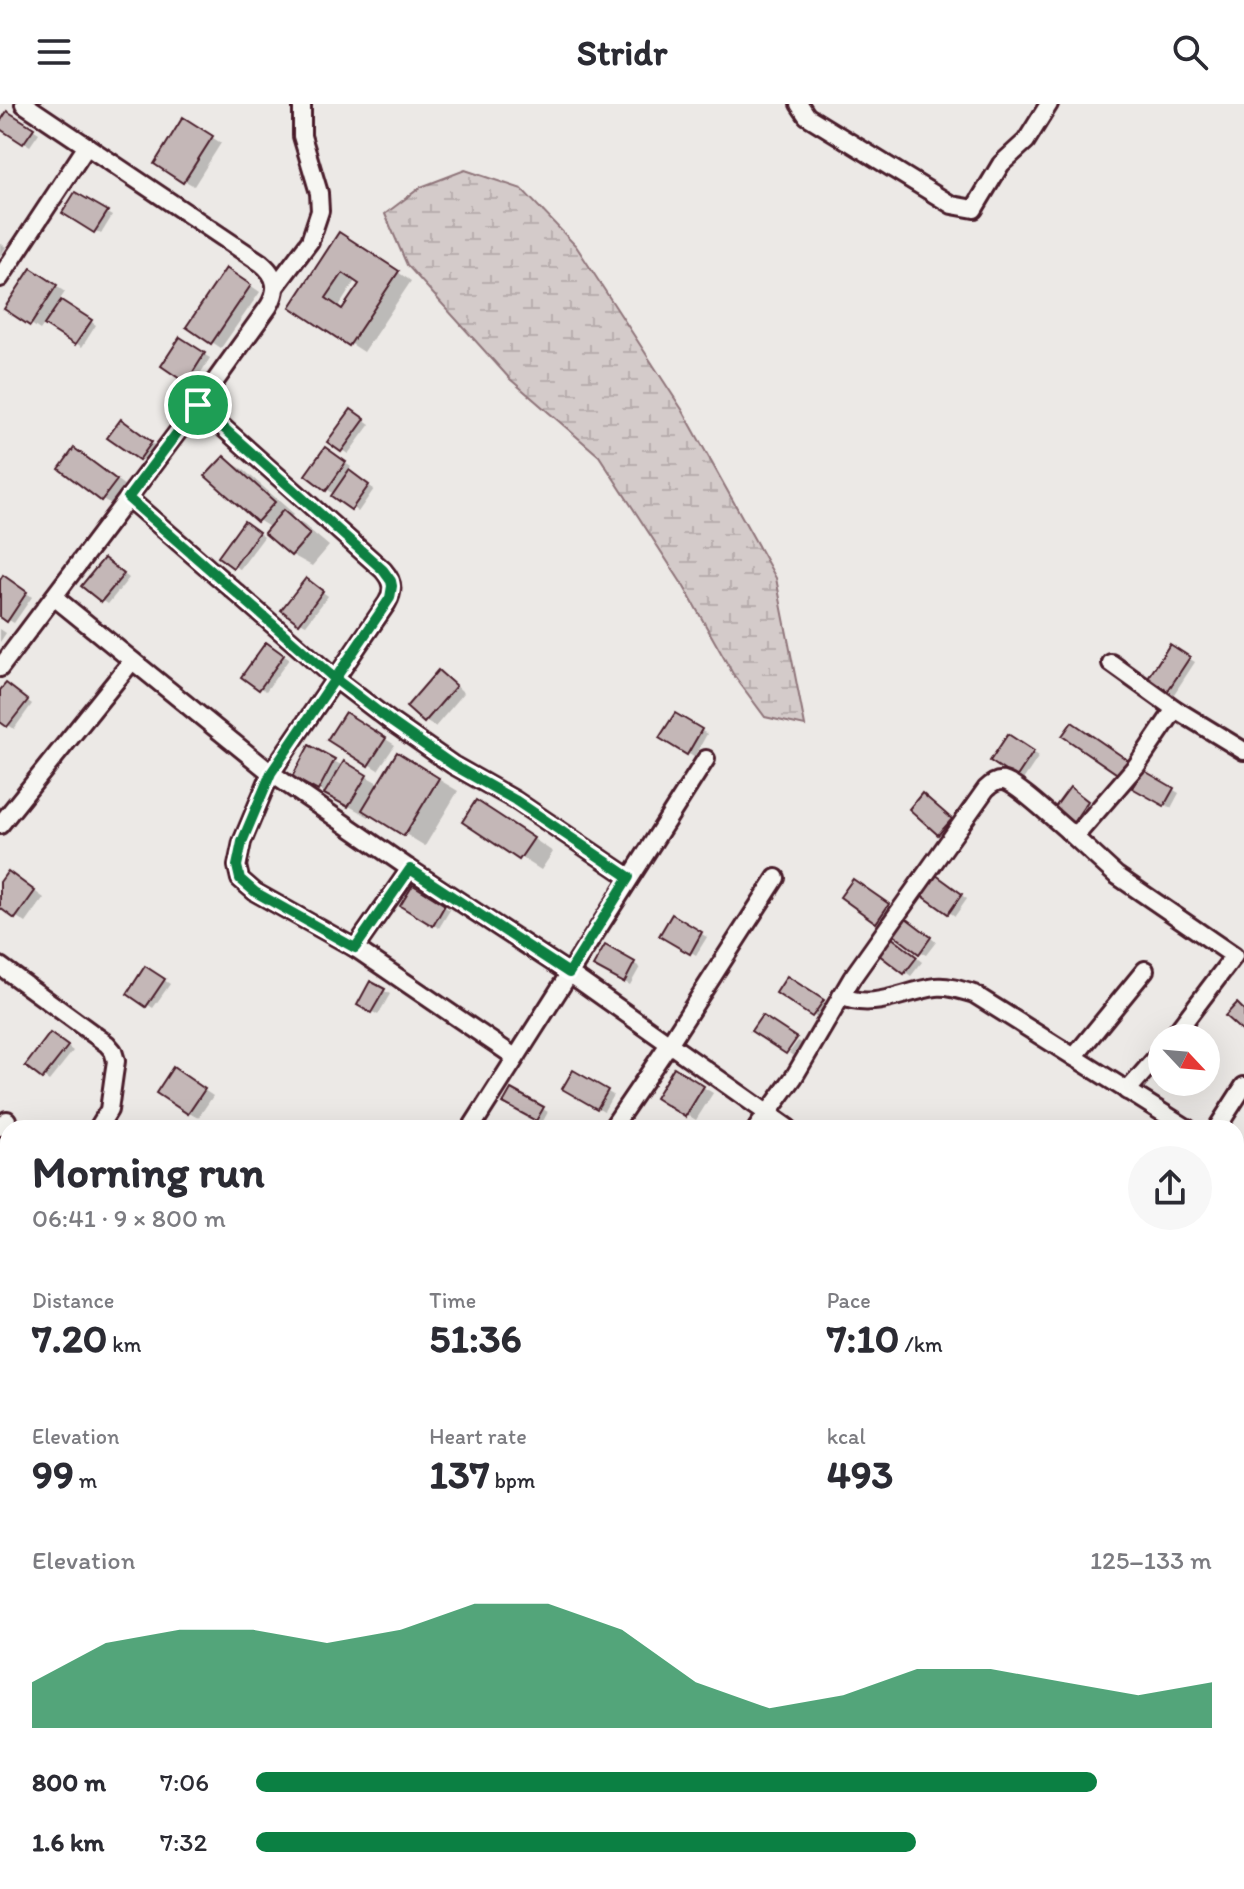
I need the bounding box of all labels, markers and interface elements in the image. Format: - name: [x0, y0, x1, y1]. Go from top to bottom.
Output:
- icon: menu: [32, 30, 76, 74]
- icon: search: [1168, 30, 1212, 74]
- text: Stridr: [577, 31, 667, 74]
- pin: [164, 371, 232, 439]
- icon: arrive: [176, 383, 220, 427]
- north arrow: [1148, 1024, 1220, 1096]
- map controls: [1148, 1024, 1220, 1096]
- text: Morning run: [32, 1145, 265, 1198]
- button: share: [1128, 1146, 1212, 1230]
- text: 06:41 · 9 × 800 m: [32, 1202, 226, 1234]
- text: Distance: [32, 1287, 114, 1314]
- text: Time: [429, 1287, 476, 1314]
- text: Pace: [827, 1287, 871, 1314]
- text: 7.20: [32, 1314, 107, 1362]
- text: 51:36: [429, 1314, 522, 1362]
- text: 7:10: [827, 1314, 900, 1362]
- text: km: [107, 1331, 141, 1358]
- text: /km: [900, 1331, 943, 1358]
- text: Elevation: [32, 1423, 119, 1450]
- text: Heart rate: [429, 1423, 527, 1450]
- text: kcal: [827, 1423, 866, 1450]
- text: 99: [32, 1450, 74, 1498]
- text: 137: [429, 1450, 490, 1498]
- text: 493: [827, 1450, 893, 1498]
- text: m: [74, 1467, 97, 1494]
- text: bpm: [490, 1467, 535, 1494]
- text: Elevation: [32, 1544, 135, 1576]
- text: 125–133 m: [1090, 1544, 1212, 1576]
- text: 800 m: [32, 1766, 106, 1798]
- text: 7:06: [160, 1766, 209, 1798]
- text: 1.6 km: [32, 1826, 104, 1858]
- text: 7:32: [160, 1826, 207, 1858]

